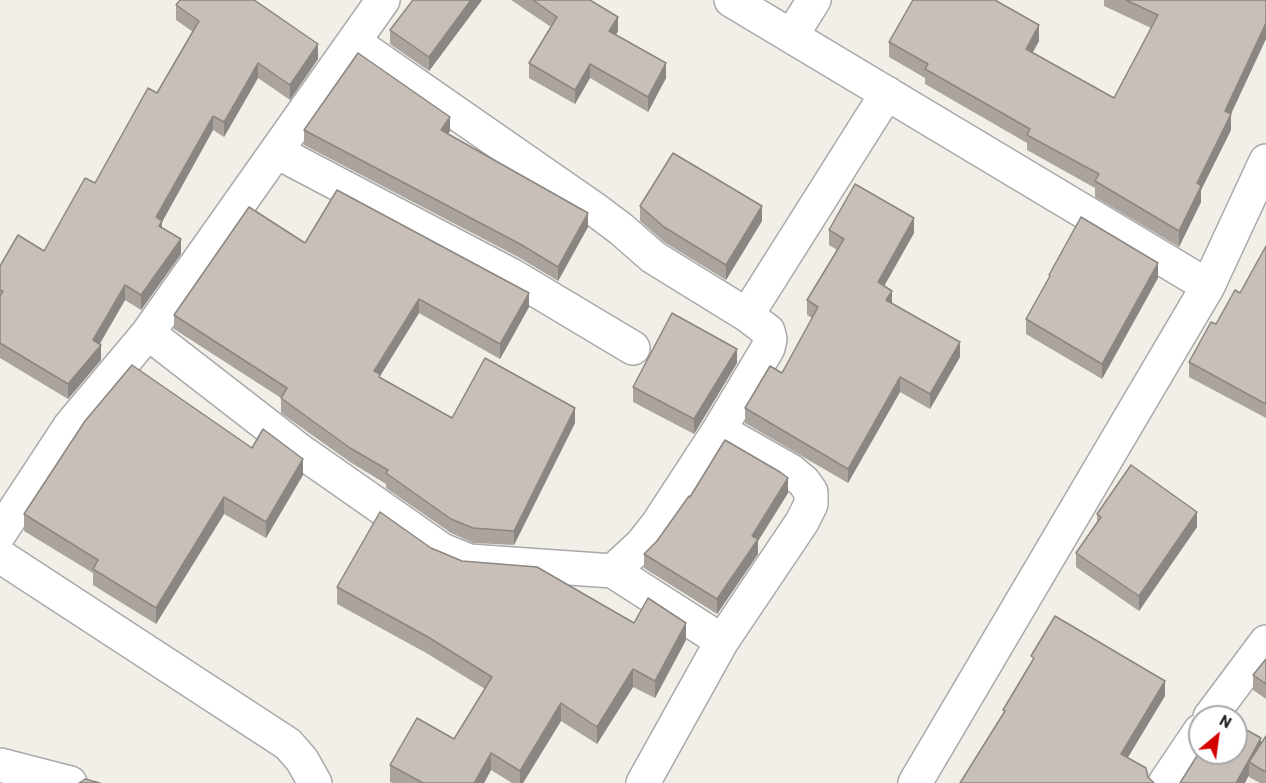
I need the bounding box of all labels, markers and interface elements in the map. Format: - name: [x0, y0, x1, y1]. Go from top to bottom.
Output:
- north arrow: [1188, 705, 1248, 765]
- text: N: [1217, 710, 1235, 731]

